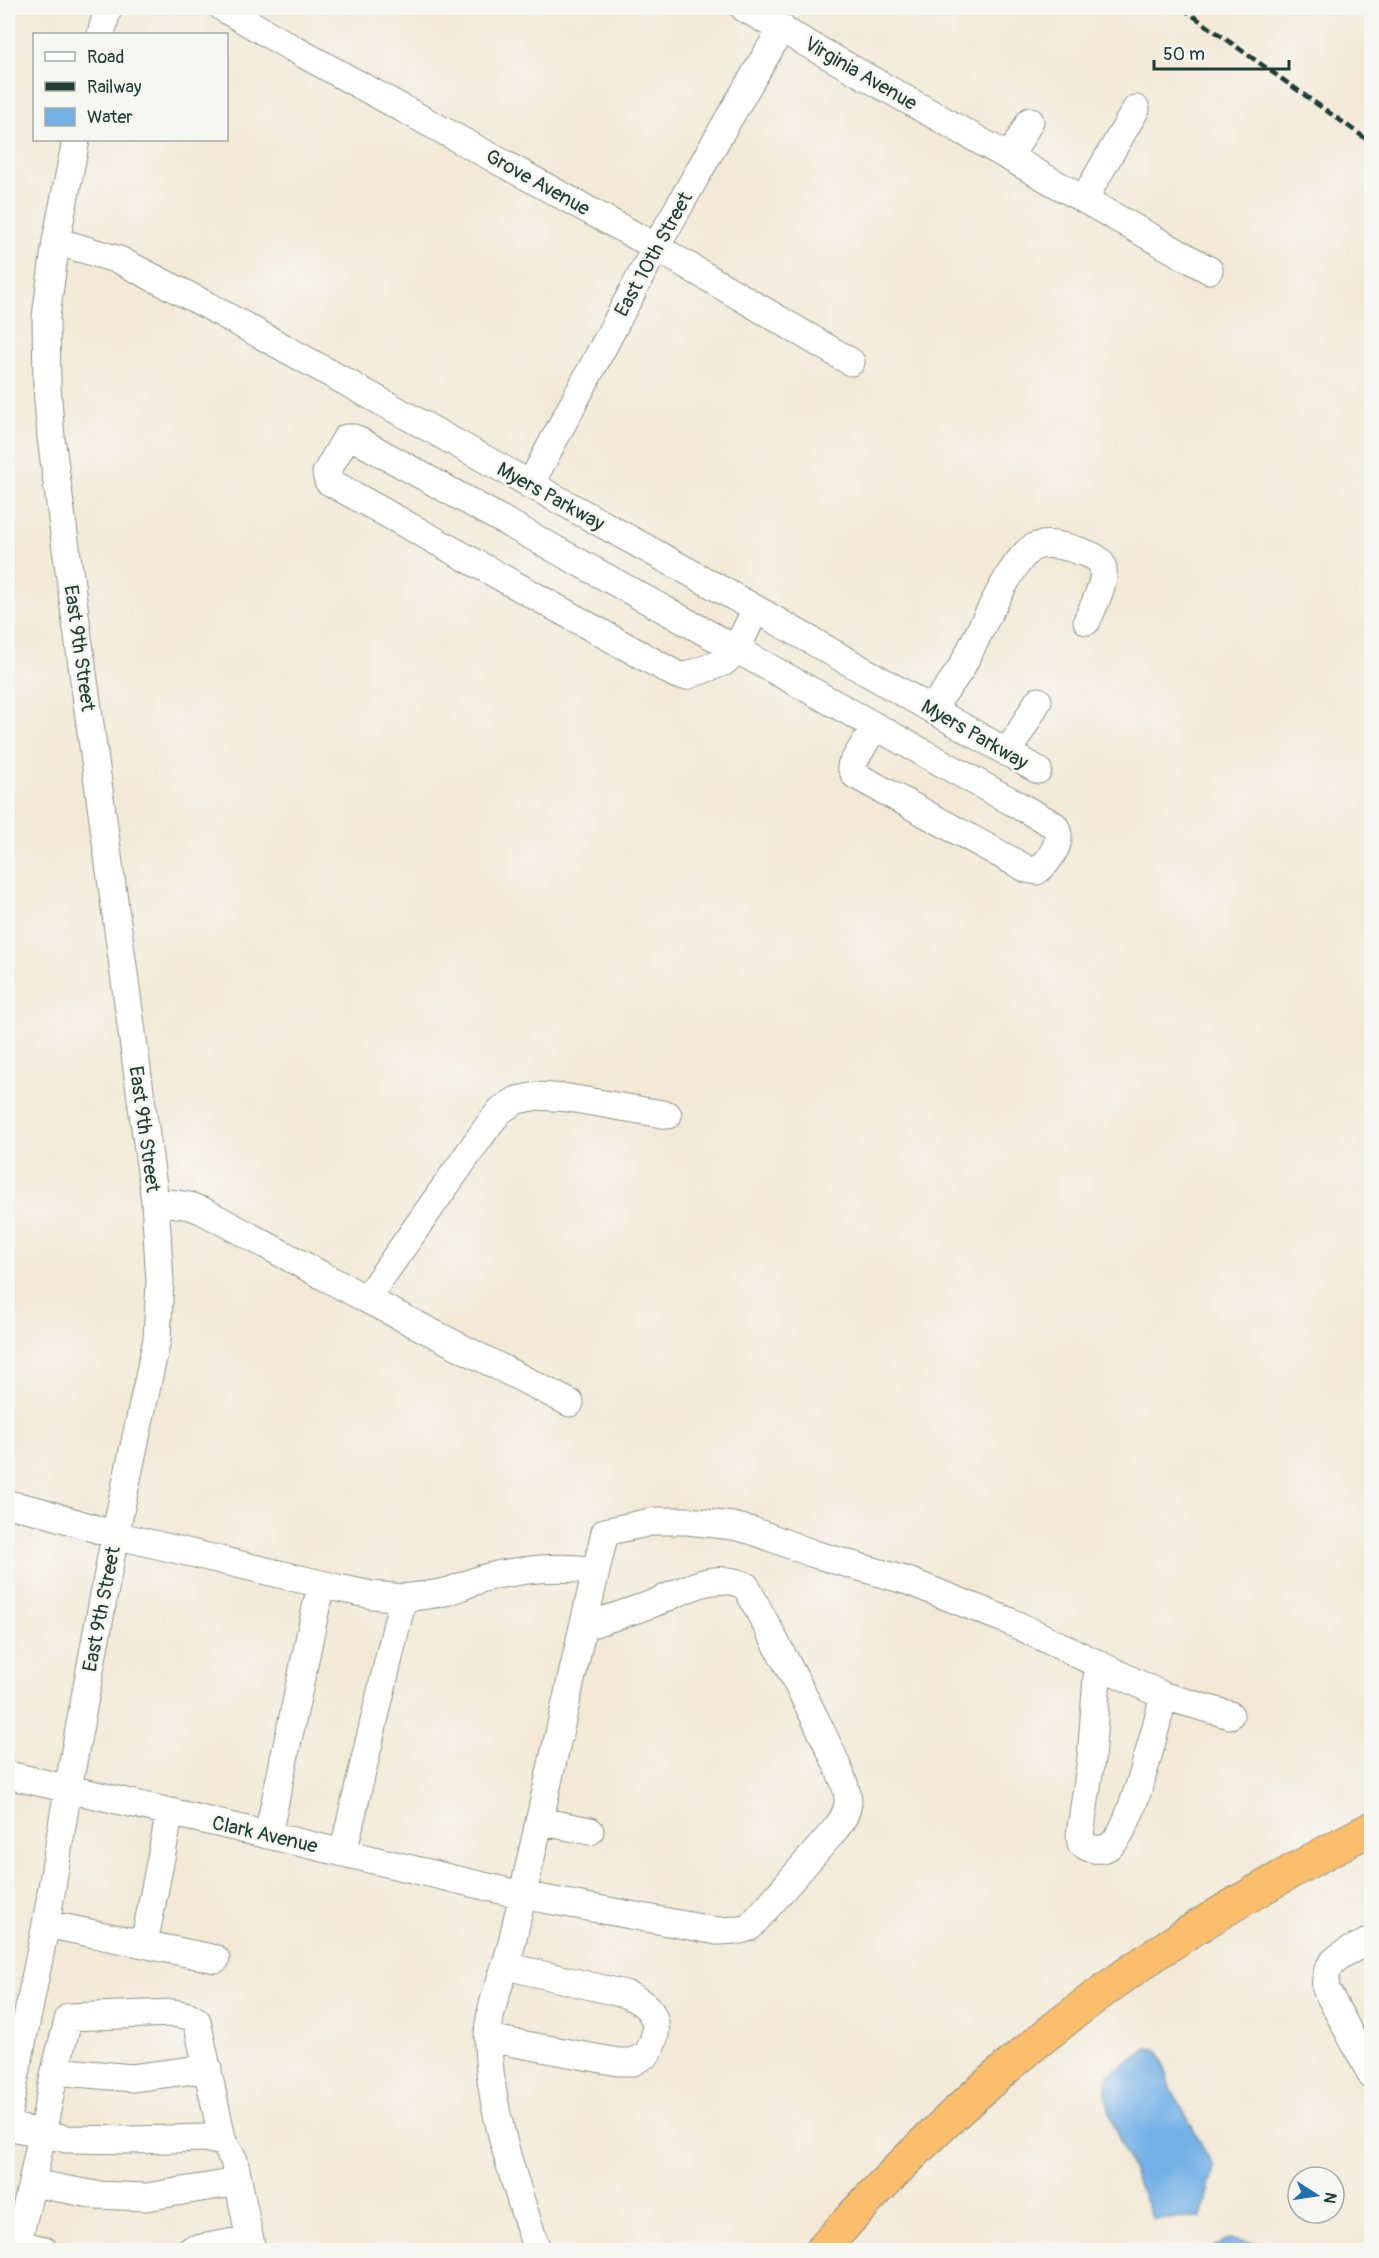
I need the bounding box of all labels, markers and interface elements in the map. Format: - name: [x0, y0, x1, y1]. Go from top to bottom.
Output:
- street label: Virginia Avenue: [800, 31, 922, 116]
- legend: [33, 33, 228, 141]
- scale bar: [1154, 33, 1289, 71]
- text: 50 m: [1163, 43, 1205, 66]
- text: Road: [87, 46, 124, 69]
- text: Railway: [87, 76, 142, 99]
- text: Water: [87, 106, 133, 129]
- street label: Grove Avenue: [481, 144, 594, 221]
- street label: East 10th Street: [609, 187, 698, 321]
- street label: Myers Parkway: [492, 457, 609, 537]
- street label: East 9th Street: [58, 583, 101, 714]
- street label: Myers Parkway: [917, 694, 1033, 775]
- street label: East 9th Street: [123, 1064, 166, 1195]
- street label: East 9th Street: [77, 1543, 126, 1674]
- street label: Clark Avenue: [210, 1810, 320, 1859]
- north arrow: [1286, 2165, 1346, 2225]
- text: N: [1319, 2191, 1341, 2205]

